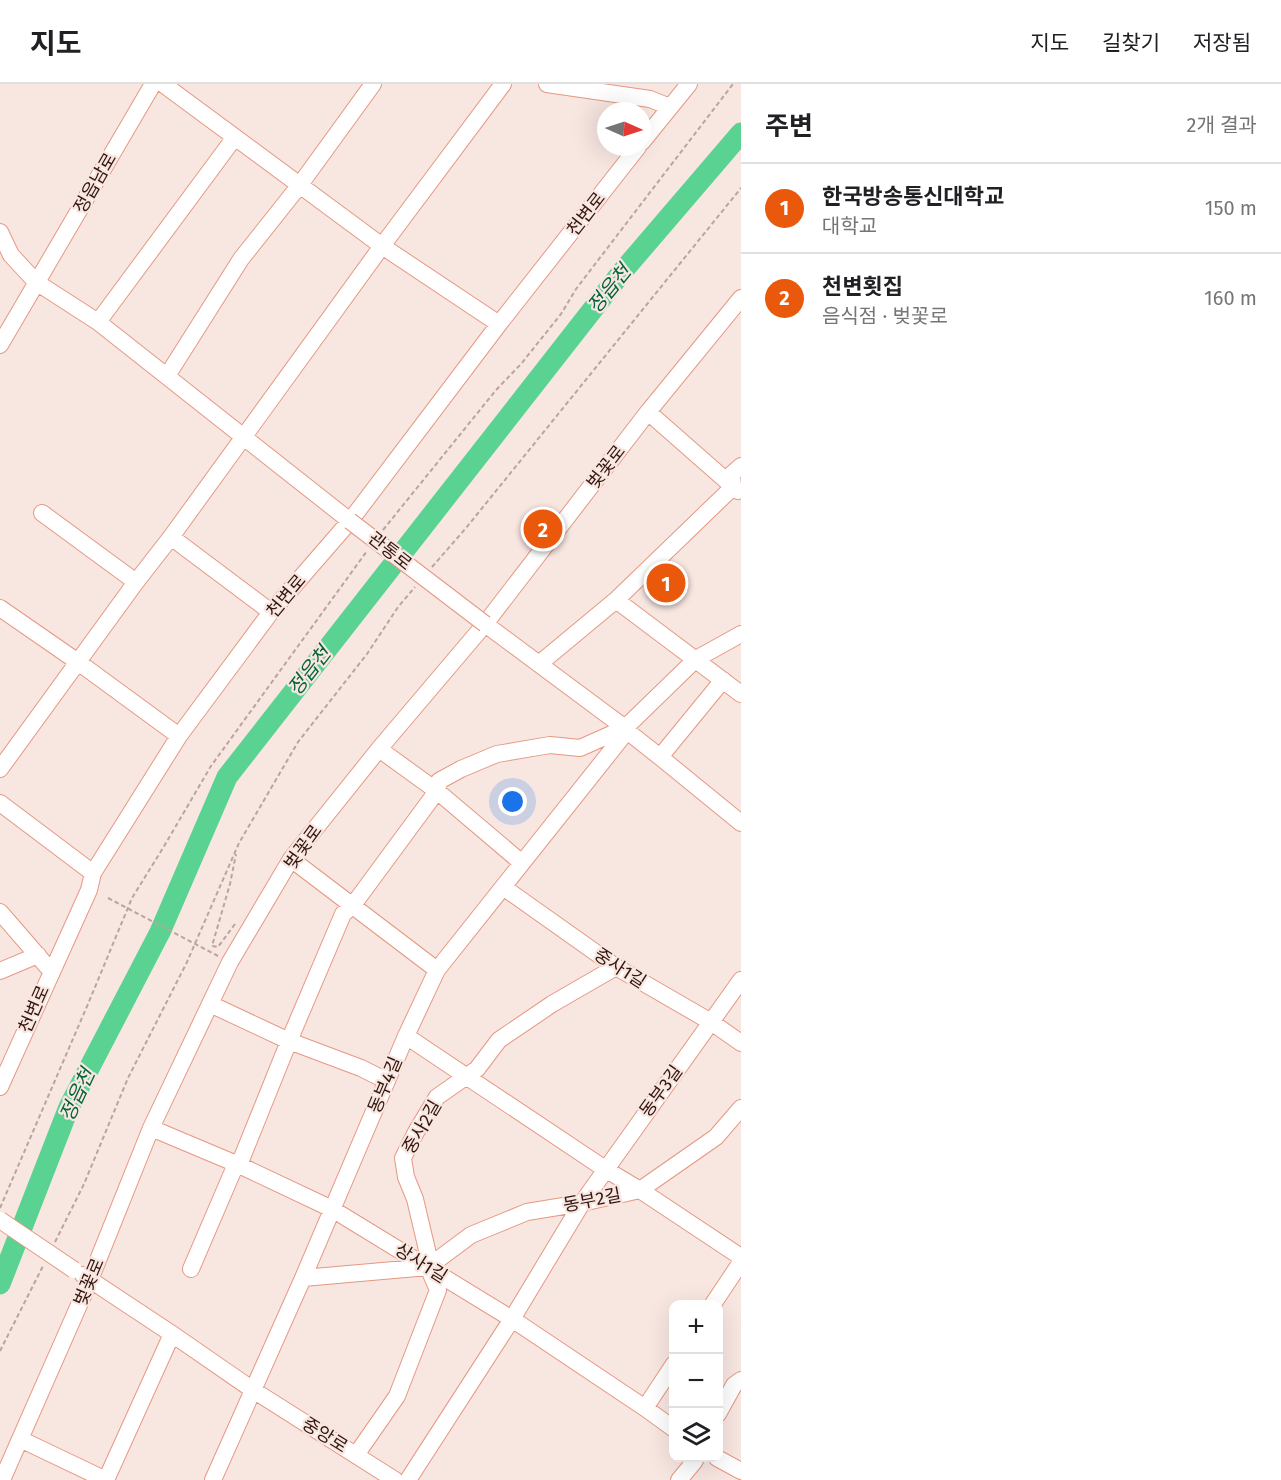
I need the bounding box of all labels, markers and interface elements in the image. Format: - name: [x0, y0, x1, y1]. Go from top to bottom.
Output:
- text: 지도: [30, 27, 82, 60]
- text: 지도: [1030, 30, 1069, 56]
- text: 길찾기: [1102, 30, 1160, 56]
- text: 저장됨: [1193, 30, 1251, 56]
- north arrow: [597, 102, 651, 156]
- text: 주변: [765, 111, 813, 142]
- text: 2개 결과: [1187, 113, 1257, 137]
- street label: 정읍남로: [69, 149, 121, 217]
- text: 한국방송통신대학교: [822, 183, 1004, 210]
- street label: 천변로: [562, 188, 610, 240]
- text: 1: [780, 196, 789, 220]
- text: 150 m: [1205, 196, 1257, 220]
- text: 대학교: [822, 214, 877, 238]
- water label: 정읍천: [582, 258, 637, 318]
- text: 천변횟집: [822, 273, 903, 300]
- text: 2: [779, 286, 790, 310]
- text: 160 m: [1204, 286, 1257, 310]
- text: 음식점 · 벚꽃로: [822, 304, 948, 328]
- street label: 벚꽃로: [582, 441, 630, 493]
- pin: 2: [524, 506, 562, 552]
- street label: 관통로: [364, 527, 416, 575]
- pin: 1: [646, 560, 686, 606]
- street label: 천변로: [262, 570, 310, 622]
- water label: 정읍천: [283, 640, 337, 700]
- your location: [498, 787, 527, 816]
- street label: 벚꽃로: [279, 820, 327, 874]
- street label: 중사1길: [590, 943, 650, 993]
- street label: 천변로: [14, 982, 54, 1036]
- street label: 동부4길: [363, 1053, 407, 1117]
- street label: 동부3길: [635, 1061, 687, 1121]
- water label: 정읍천: [54, 1063, 101, 1125]
- street label: 중사2길: [398, 1096, 446, 1158]
- street label: 동부2길: [561, 1184, 623, 1216]
- street label: 상사1길: [391, 1238, 451, 1288]
- street label: 벚꽃로: [69, 1255, 109, 1309]
- map controls: [669, 1300, 723, 1462]
- button: +: [669, 1300, 723, 1354]
- button: −: [669, 1354, 723, 1408]
- button: layers: [669, 1408, 723, 1462]
- street label: 중앙로: [298, 1413, 352, 1457]

